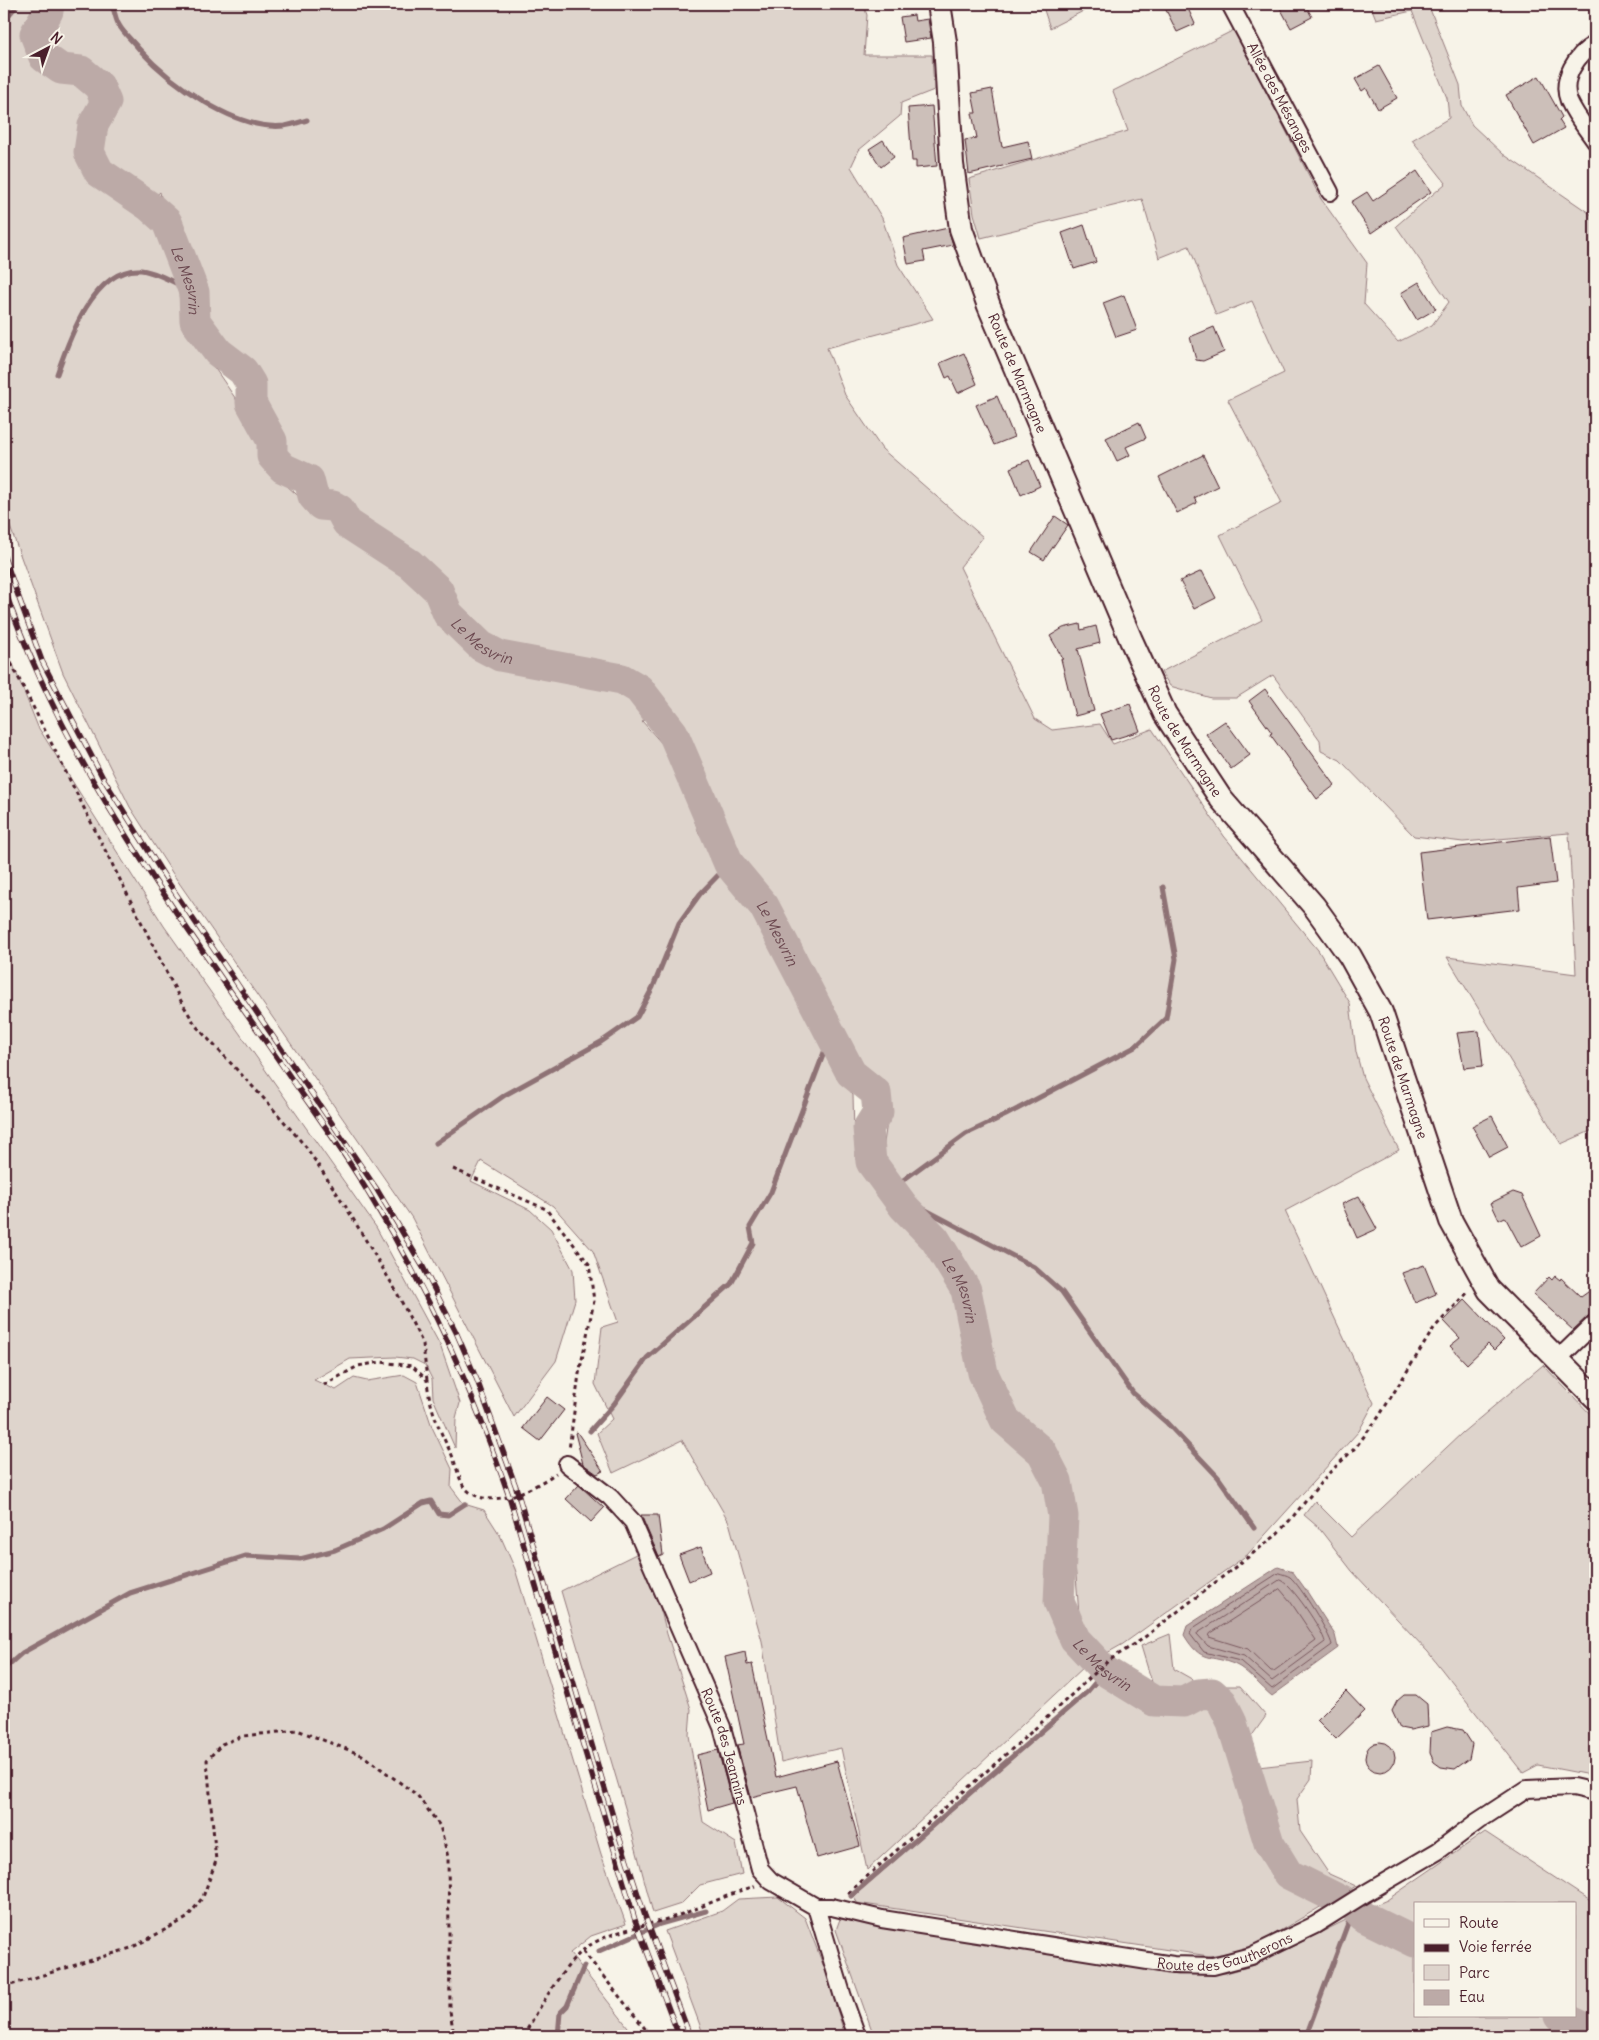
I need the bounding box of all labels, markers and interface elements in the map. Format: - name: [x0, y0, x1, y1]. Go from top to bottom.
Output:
- north arrow: [22, 22, 72, 72]
- text: N: [47, 28, 66, 48]
- street label: Allée des Mésanges: [1243, 39, 1316, 156]
- water label: Le Mesvrin: [167, 242, 204, 315]
- street label: Route de Marmagne: [984, 311, 1051, 435]
- water label: Le Mesvrin: [447, 613, 514, 668]
- street label: Route de Marmagne: [1144, 682, 1226, 800]
- water label: Le Mesvrin: [753, 895, 803, 969]
- street label: Route de Marmagne: [1374, 1014, 1432, 1141]
- water label: Le Mesvrin: [938, 1252, 982, 1325]
- water label: Le Mesvrin: [1069, 1634, 1135, 1695]
- street label: Route des Jeannins: [697, 1685, 751, 1807]
- legend: [1414, 1902, 1576, 2018]
- text: Route: [1459, 1913, 1499, 1932]
- street label: Route des Gautherons: [1156, 1928, 1295, 1975]
- text: Voie ferrée: [1459, 1937, 1532, 1956]
- text: Parc: [1459, 1963, 1490, 1982]
- text: Eau: [1459, 1987, 1485, 2006]

